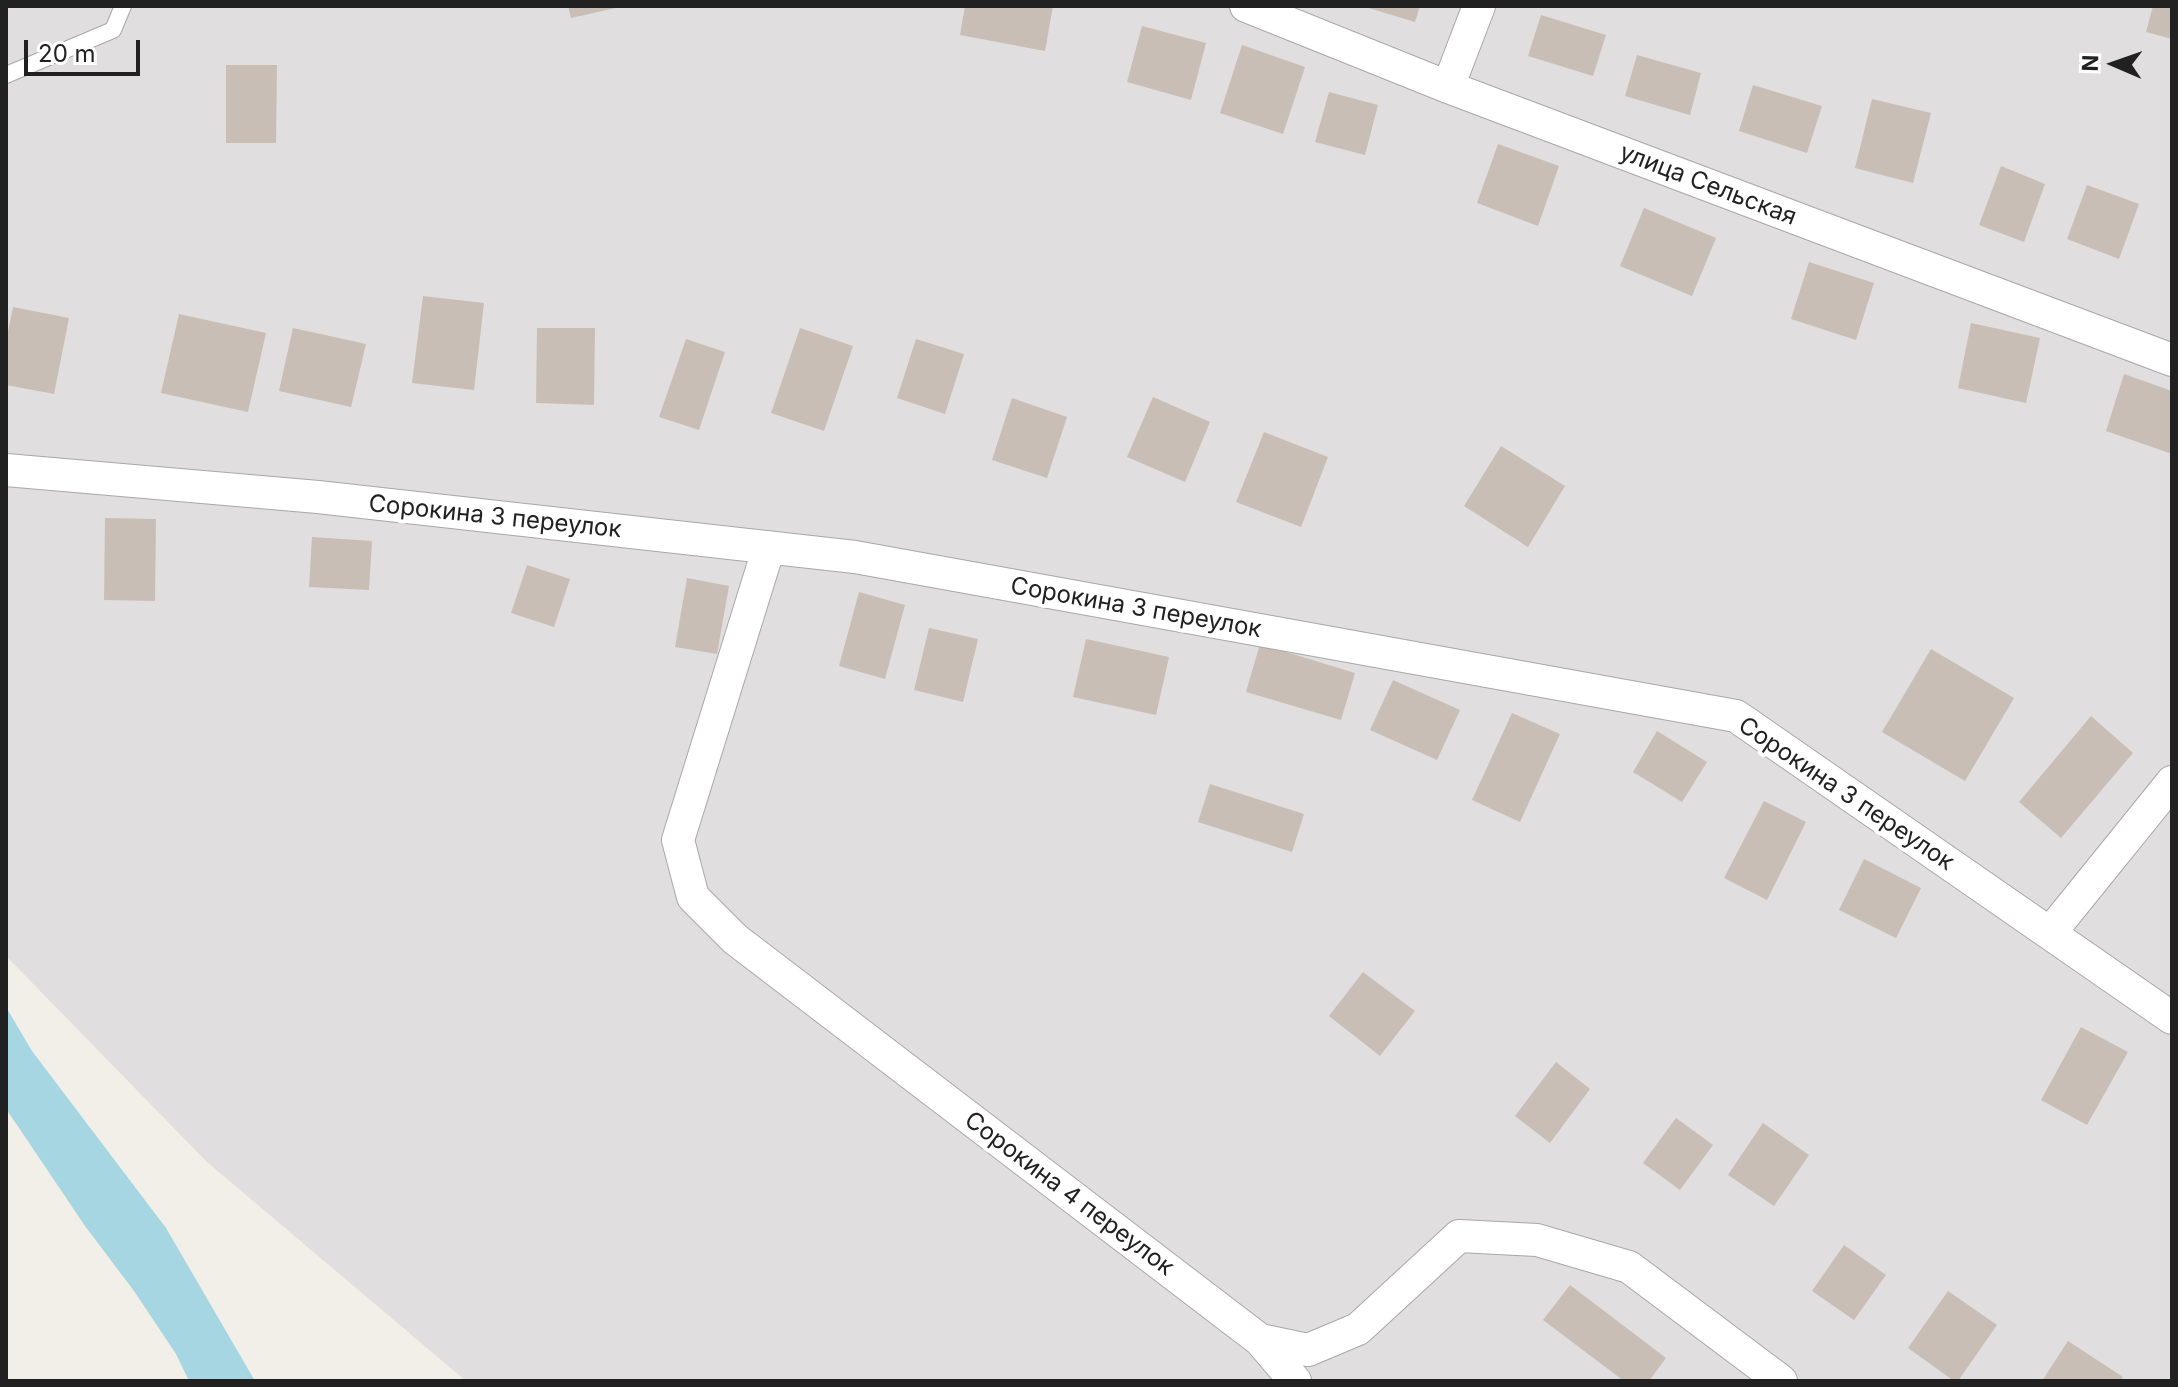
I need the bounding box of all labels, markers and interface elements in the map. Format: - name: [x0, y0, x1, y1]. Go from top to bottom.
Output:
- scale bar: [28, 24, 144, 74]
- north arrow: [2074, 24, 2154, 104]
- text: 20 m: [38, 39, 96, 68]
- text: N: [2077, 54, 2103, 72]
- street label: улица Сельская: [1615, 138, 1801, 232]
- street label: Сорокина 3 переулок: [367, 489, 623, 545]
- street label: Сорокина 3 переулок: [1008, 572, 1264, 644]
- street label: Сорокина 3 переулок: [1733, 711, 1959, 877]
- street label: Сорокина 4 переулок: [959, 1106, 1179, 1282]

